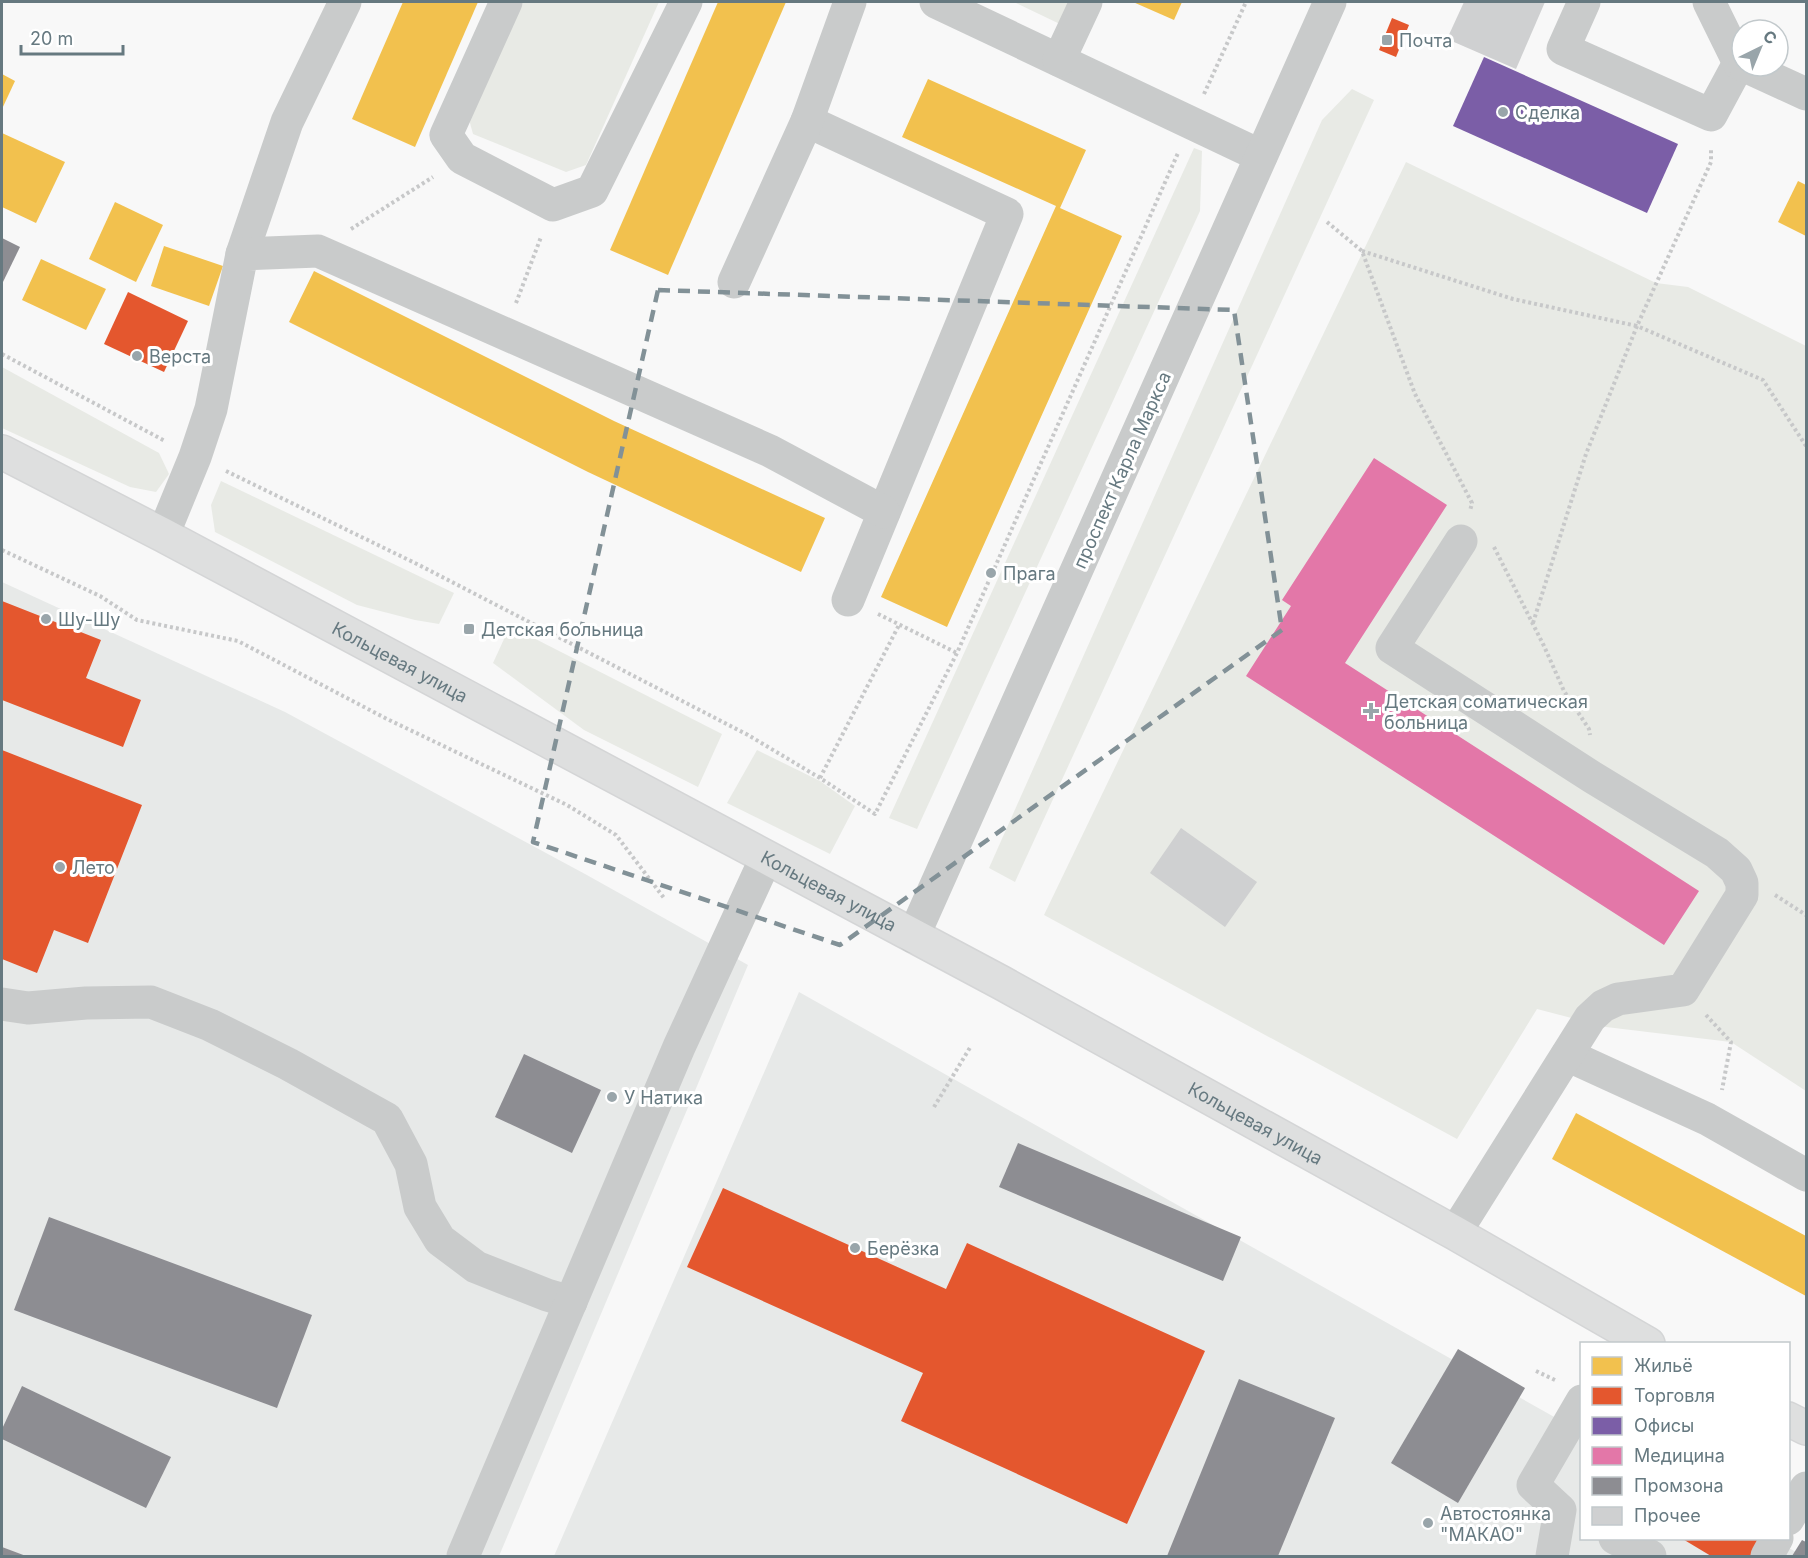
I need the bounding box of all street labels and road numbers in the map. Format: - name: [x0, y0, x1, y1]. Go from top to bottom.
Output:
- street label: проспект Карла Маркса: [1069, 368, 1175, 572]
- street label: Кольцевая улица: [329, 617, 471, 706]
- street label: Кольцевая улица: [758, 846, 900, 935]
- street label: Кольцевая улица: [1185, 1077, 1327, 1169]

